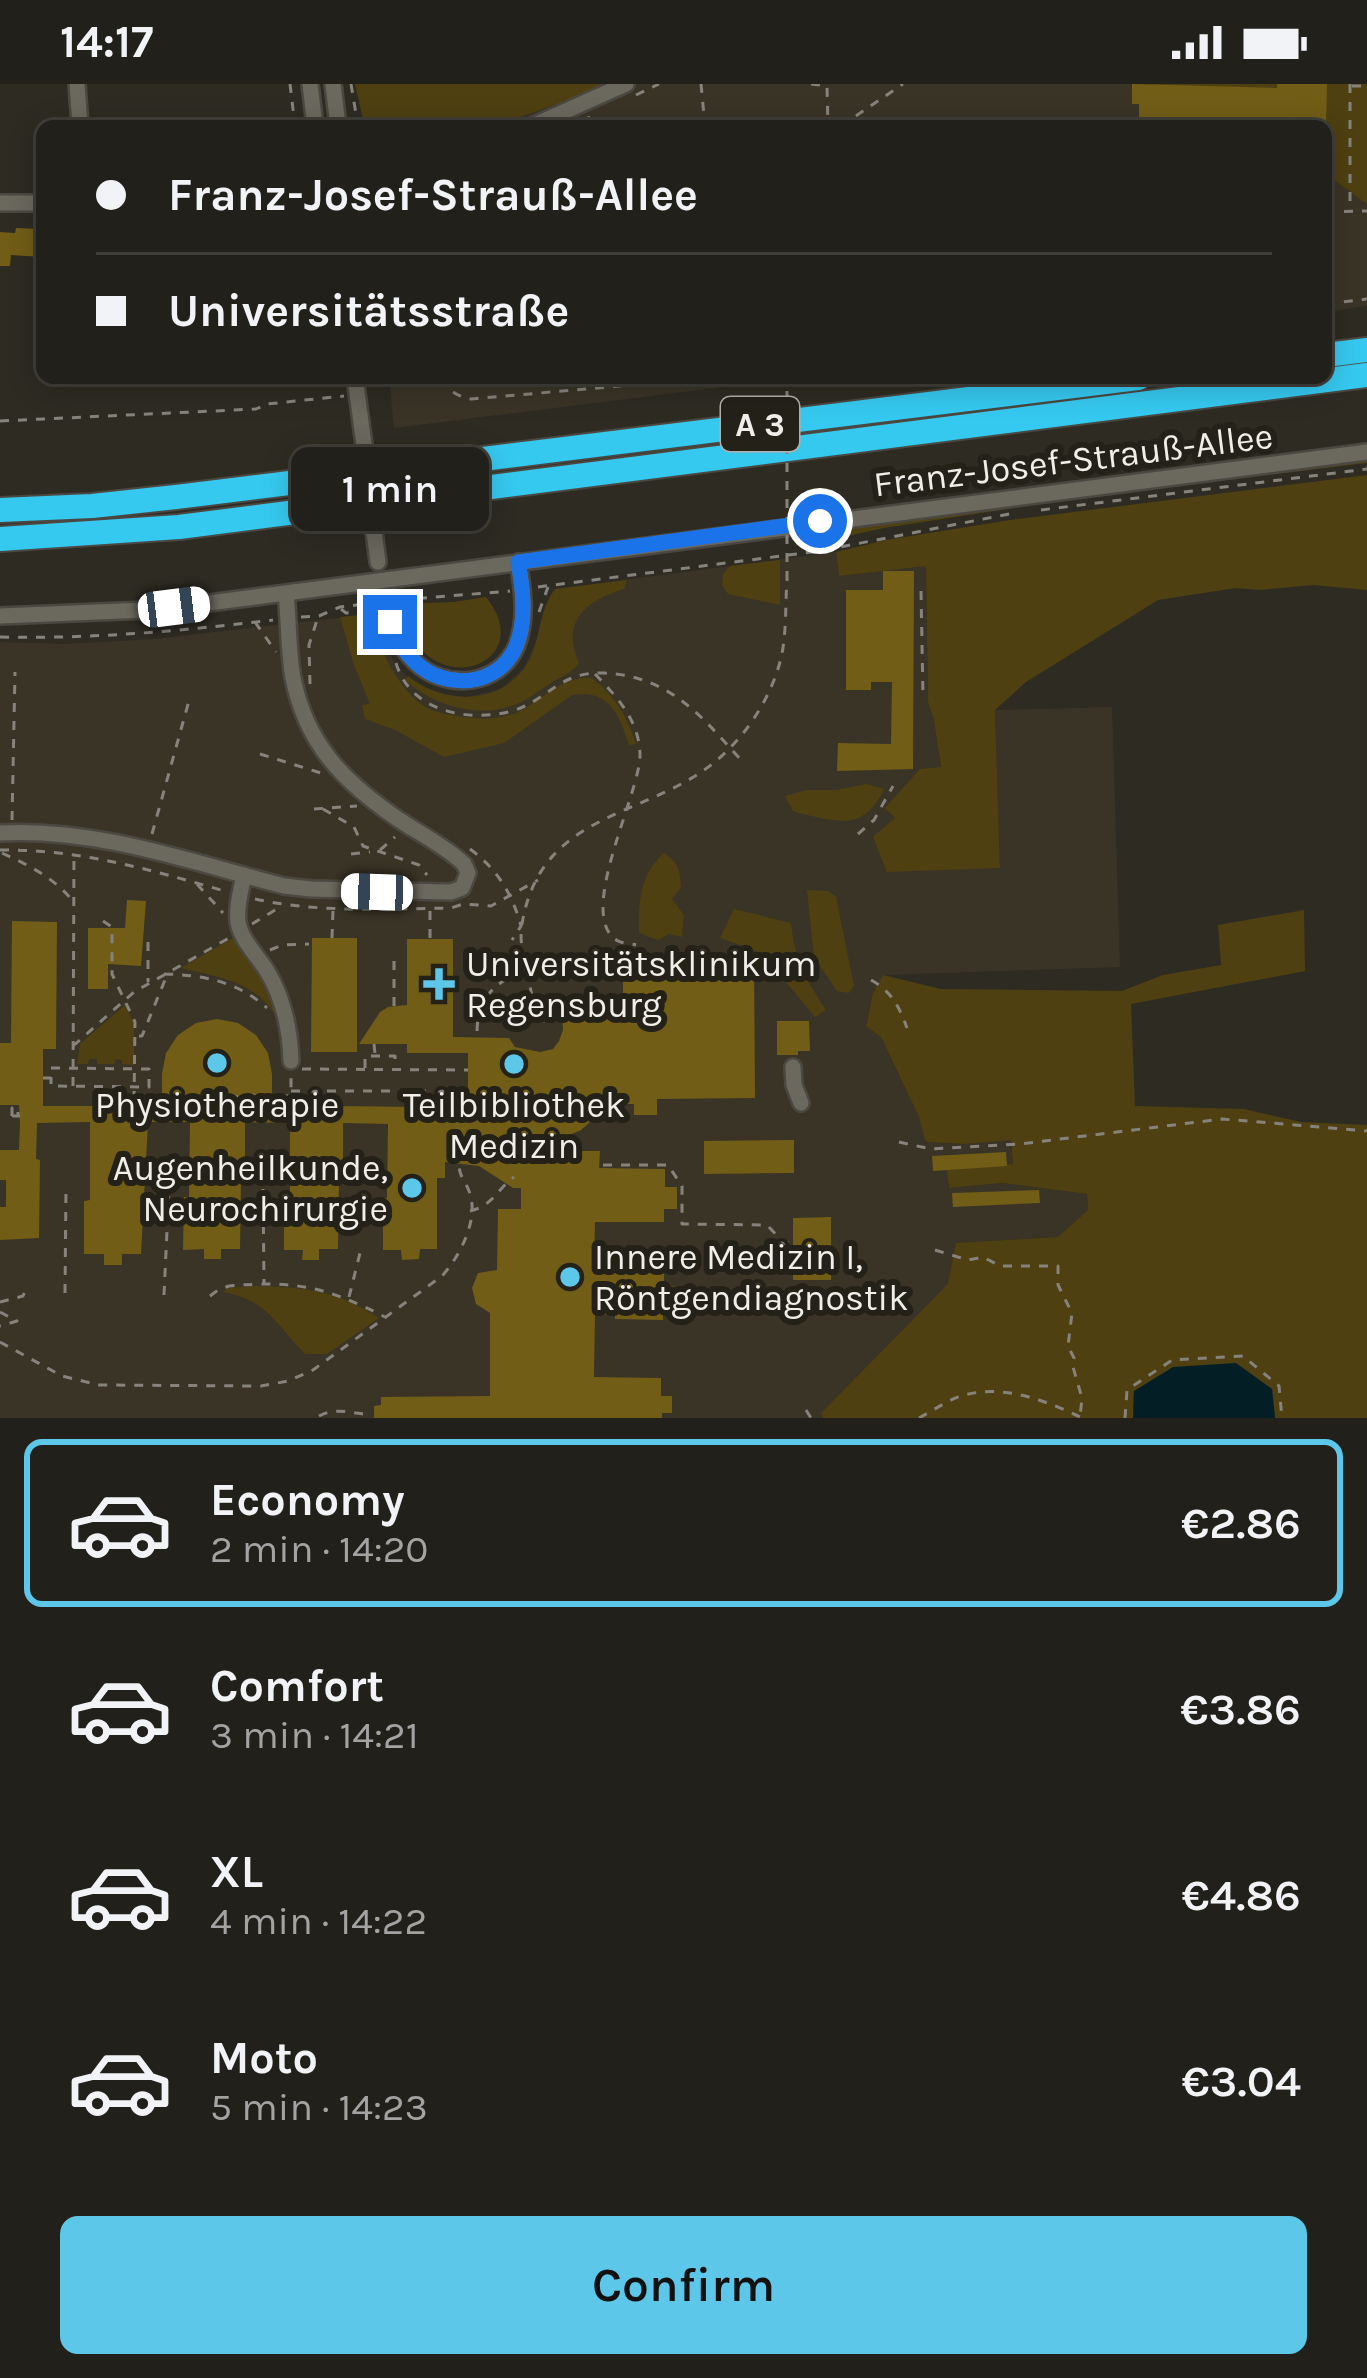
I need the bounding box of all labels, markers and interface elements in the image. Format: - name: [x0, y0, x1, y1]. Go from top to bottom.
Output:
- text: 14:17: [60, 16, 153, 68]
- text: Franz-Josef-Strauß-Allee: [168, 169, 698, 221]
- text: Universitätsstraße: [168, 285, 569, 337]
- road number: A 3: [721, 397, 799, 451]
- street label: Franz-Josef-Strauß-Allee: [871, 415, 1275, 505]
- callout: 1 min: [291, 448, 489, 532]
- text: 1 min: [342, 466, 438, 512]
- route start: [793, 494, 847, 548]
- car: [136, 585, 212, 629]
- route end: [363, 595, 417, 649]
- car: [340, 873, 414, 911]
- place label: Universitätsklinikum Regensburg: [466, 943, 816, 1026]
- marker: Universitätsklinikum Regensburg: [423, 968, 455, 1000]
- marker: Physiotherapie: [204, 1050, 230, 1076]
- marker: Teilbibliothek Medizin: [501, 1051, 527, 1077]
- place label: Physiotherapie: [95, 1084, 339, 1126]
- place label: Teilbibliothek Medizin: [403, 1084, 625, 1167]
- place label: Augenheilkunde, Neurochirurgie: [113, 1147, 388, 1230]
- marker: Augenheilkunde, Neurochirurgie: [399, 1175, 425, 1201]
- place label: Innere Medizin I, Röntgendiagnostik: [594, 1236, 909, 1319]
- marker: Innere Medizin I, Röntgendiagnostik: [557, 1264, 583, 1290]
- icon: car: [66, 1469, 174, 1577]
- text: Economy: [210, 1474, 405, 1526]
- text: €2.86: [1181, 1497, 1301, 1549]
- text: 2 min · 14:20: [210, 1526, 428, 1572]
- icon: car: [66, 1655, 174, 1763]
- text: Comfort: [210, 1660, 384, 1712]
- text: €3.86: [1180, 1683, 1301, 1735]
- text: 3 min · 14:21: [210, 1712, 419, 1758]
- icon: car: [66, 1841, 174, 1949]
- text: XL: [210, 1846, 263, 1898]
- text: €4.86: [1182, 1869, 1301, 1921]
- text: 4 min · 14:22: [210, 1898, 427, 1944]
- icon: car: [66, 2027, 174, 2135]
- text: Moto: [210, 2032, 318, 2084]
- text: €3.04: [1182, 2055, 1301, 2107]
- text: 5 min · 14:23: [210, 2084, 428, 2130]
- button: Confirm: [60, 2216, 1307, 2354]

